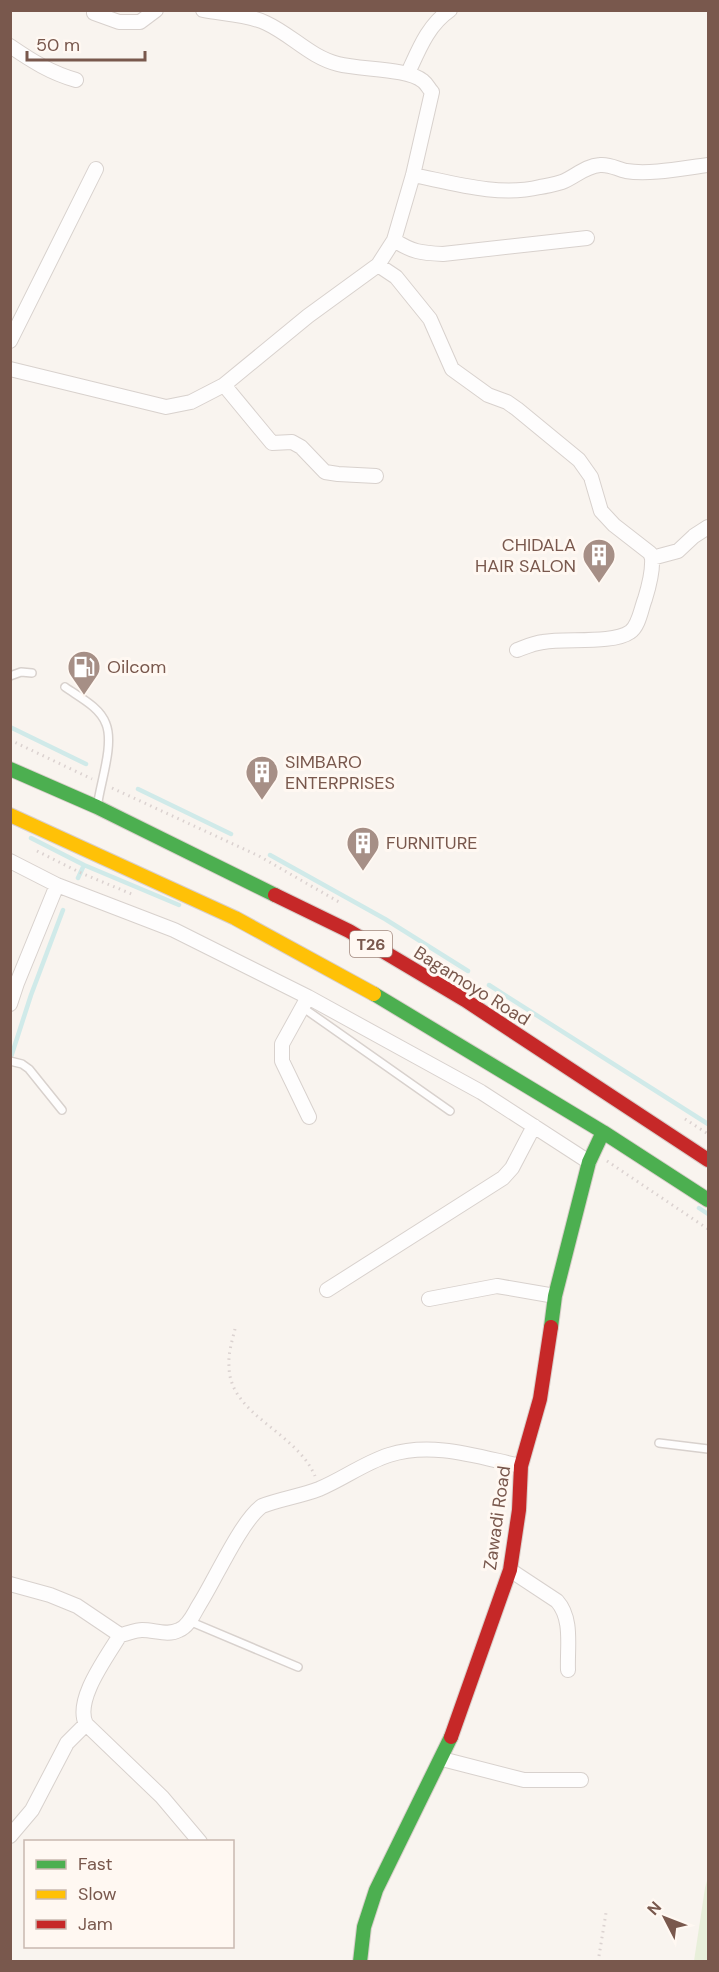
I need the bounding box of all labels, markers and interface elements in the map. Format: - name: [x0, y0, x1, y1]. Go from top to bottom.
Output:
- scale bar: [27, 24, 146, 62]
- text: 50 m: [36, 33, 80, 57]
- place label: CHIDALA HAIR SALON: [475, 533, 576, 578]
- building icon: CHIDALA HAIR SALON: [581, 537, 617, 584]
- fuel station icon: Oilcom: [66, 649, 102, 696]
- place label: Oilcom: [107, 655, 166, 679]
- place label: SIMBARO ENTERPRISES: [285, 750, 395, 795]
- building icon: SIMBARO ENTERPRISES: [244, 754, 280, 801]
- building icon: FURNITURE: [345, 825, 381, 872]
- place label: FURNITURE: [386, 831, 478, 855]
- road number: T26: [350, 931, 392, 957]
- street label: Bagamoyo Road: [409, 941, 535, 1031]
- street label: Zawadi Road: [478, 1464, 516, 1572]
- legend: [24, 1840, 234, 1948]
- text: Fast: [78, 1852, 113, 1876]
- text: Slow: [78, 1882, 117, 1906]
- north arrow: [635, 1888, 695, 1948]
- text: N: [643, 1897, 666, 1920]
- text: Jam: [78, 1912, 113, 1936]

